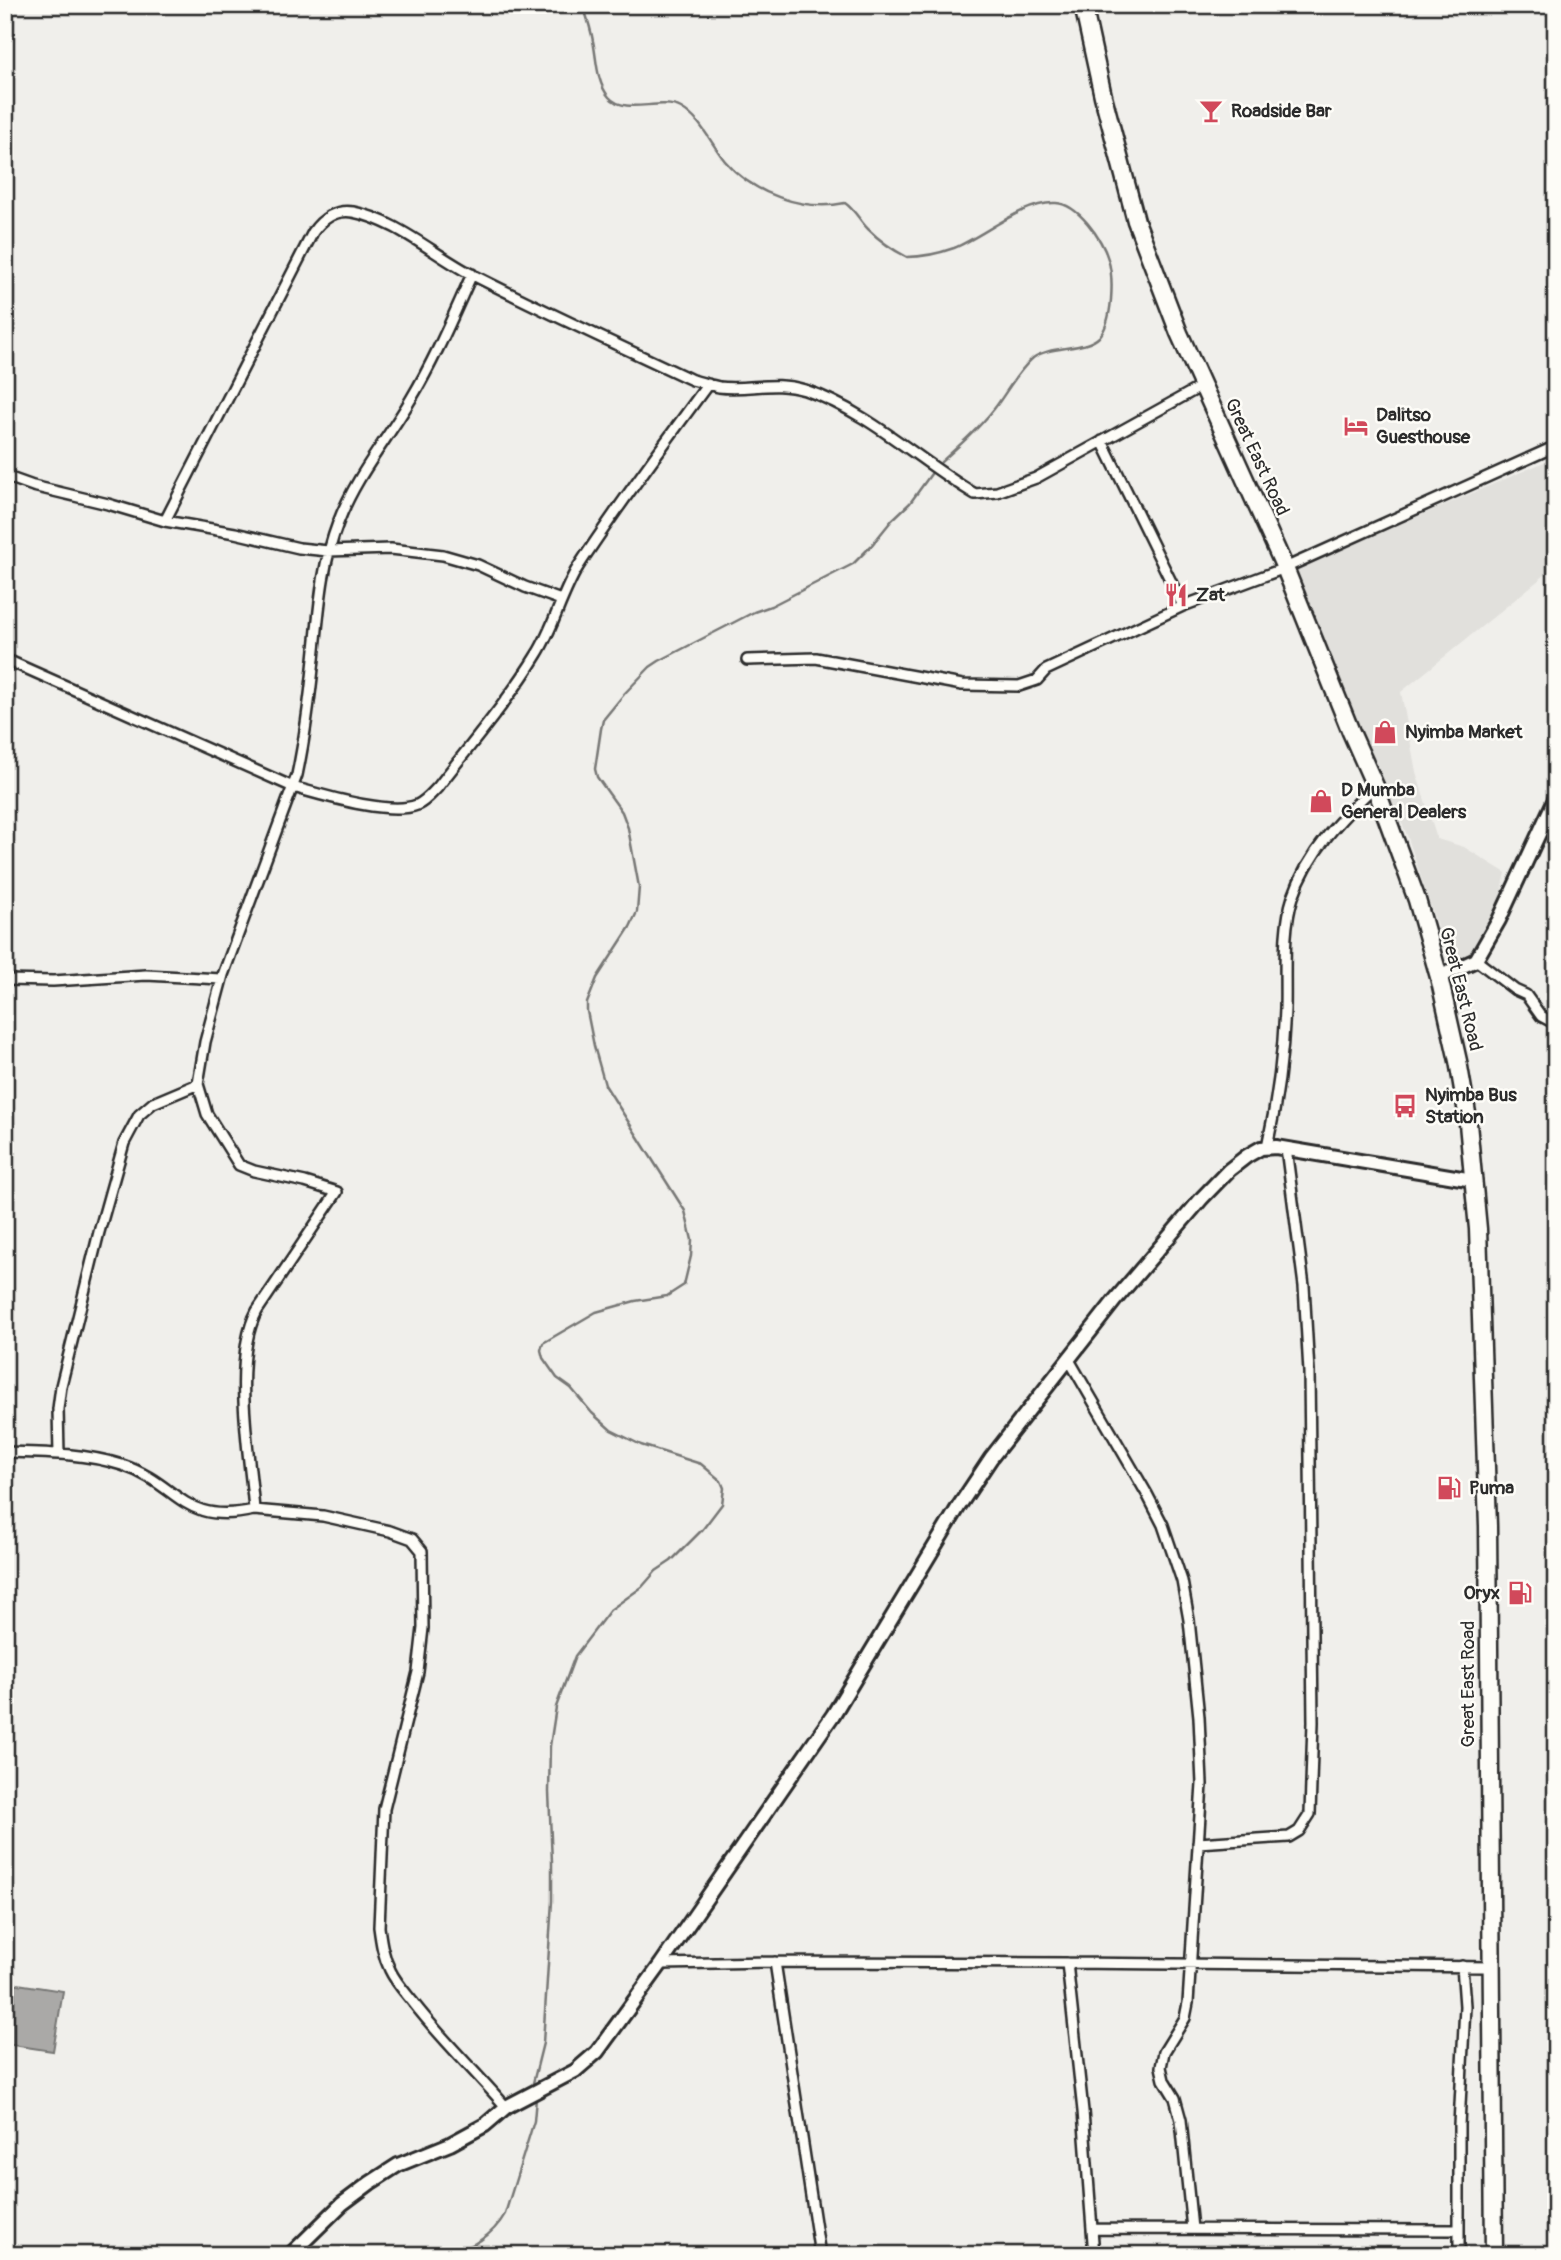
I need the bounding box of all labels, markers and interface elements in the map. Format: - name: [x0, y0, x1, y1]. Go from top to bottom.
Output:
- bar icon: Roadside Bar: [1197, 97, 1225, 125]
- place label: Roadside Bar: [1231, 99, 1332, 123]
- street label: Great East Road: [1219, 394, 1295, 520]
- place label: Dalitso Guesthouse: [1376, 403, 1471, 449]
- hotel icon: Dalitso Guesthouse: [1342, 412, 1370, 440]
- restaurant icon: Zat: [1162, 581, 1190, 609]
- place label: Zat: [1196, 583, 1226, 607]
- shop icon: Nyimba Market: [1371, 718, 1399, 746]
- place label: Nyimba Market: [1405, 720, 1524, 744]
- place label: D Mumba General Dealers: [1341, 778, 1467, 824]
- shop icon: D Mumba General Dealers: [1307, 787, 1335, 815]
- street label: Great East Road: [1434, 925, 1488, 1053]
- place label: Nyimba Bus Station: [1425, 1083, 1517, 1129]
- bus stop icon: Nyimba Bus Station: [1391, 1092, 1419, 1120]
- fuel station icon: Puma: [1435, 1474, 1463, 1502]
- place label: Puma: [1469, 1476, 1514, 1500]
- fuel station icon: Oryx: [1506, 1579, 1534, 1607]
- place label: Oryx: [1464, 1581, 1500, 1605]
- street label: Great East Road: [1456, 1621, 1480, 1747]

